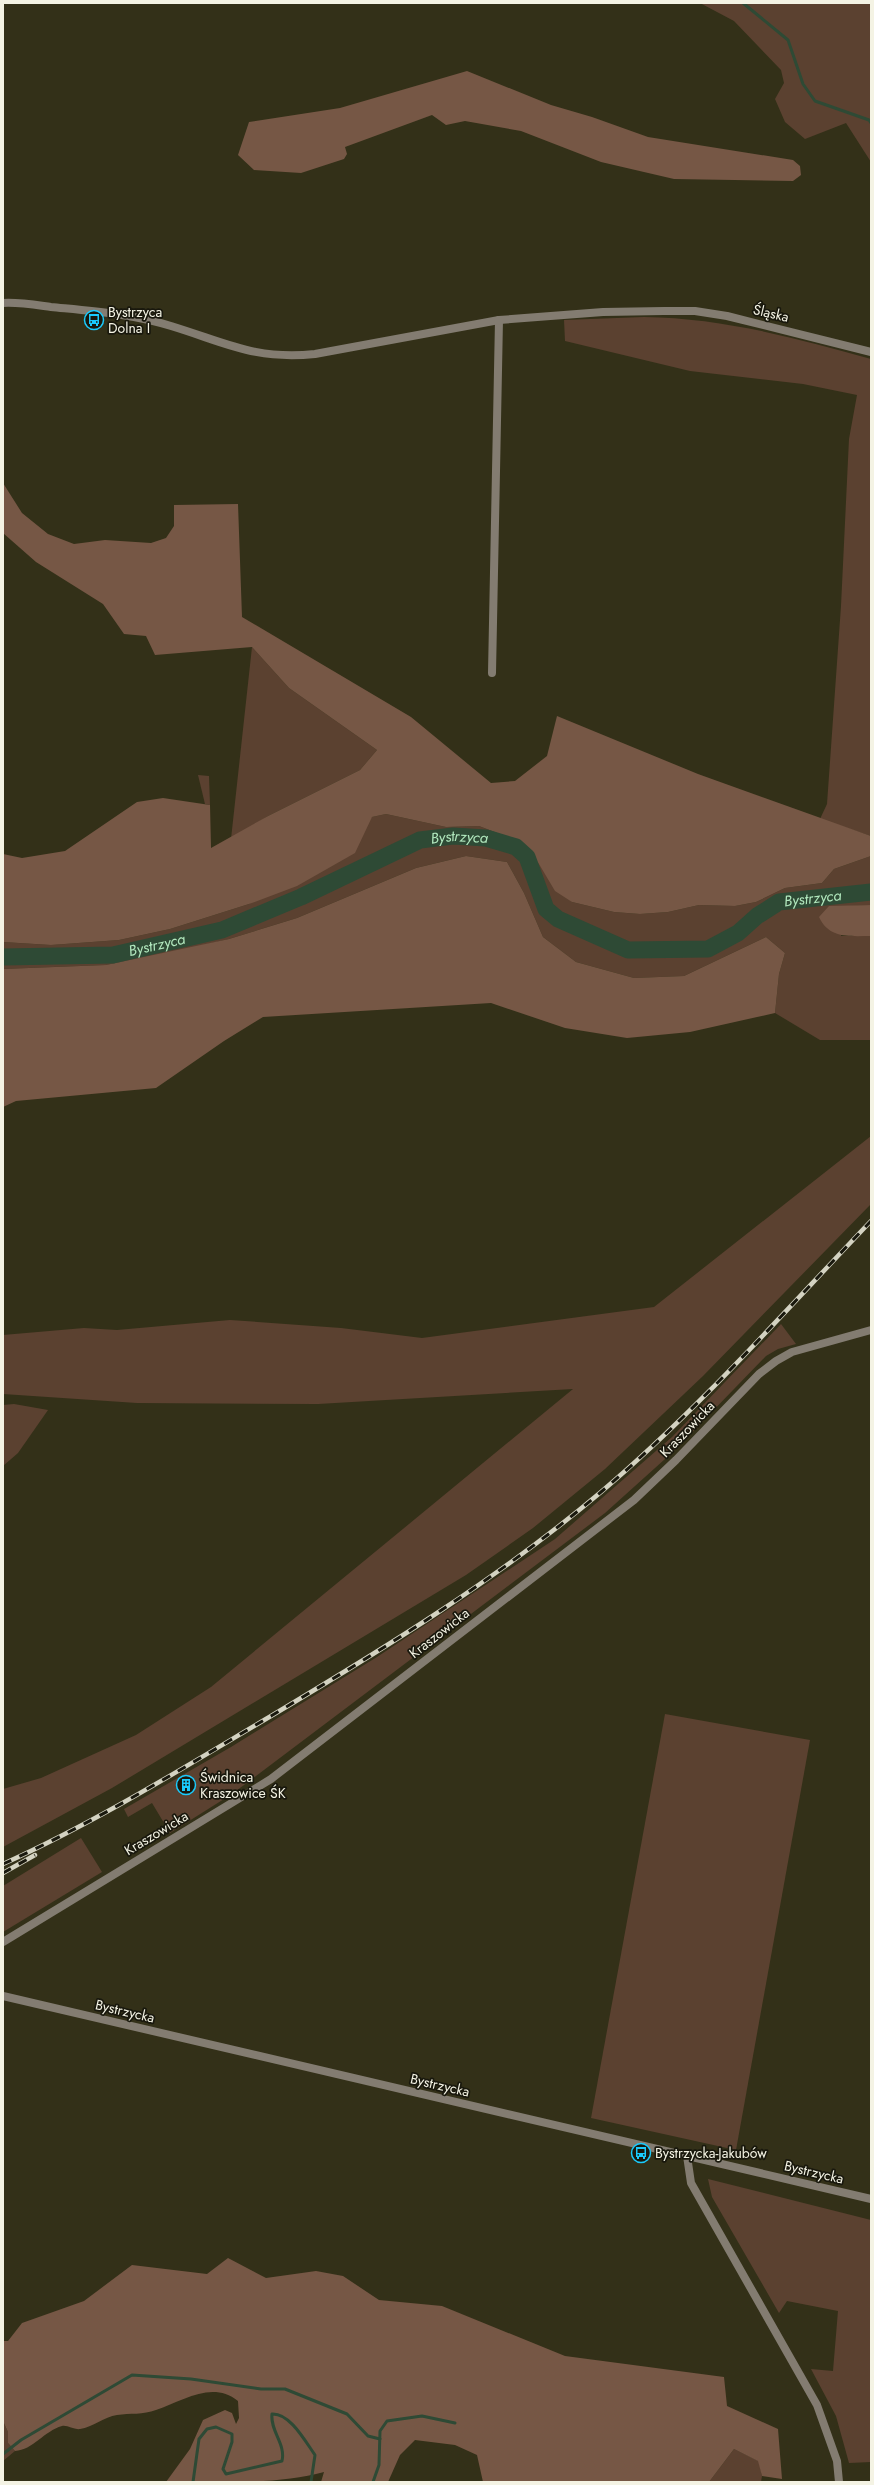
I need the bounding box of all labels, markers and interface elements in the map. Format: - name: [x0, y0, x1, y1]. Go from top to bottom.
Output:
- street label: Śląska: [751, 299, 791, 327]
- place label: Bystrzyca Dolna I: [108, 302, 162, 338]
- bus stop icon: Bystrzyca Dolna I: [83, 309, 105, 331]
- water label: Bystrzyca: [429, 825, 490, 850]
- water label: Bystrzyca: [783, 884, 843, 912]
- water label: Bystrzyca: [126, 928, 188, 962]
- street label: Kraszowicka: [655, 1396, 719, 1462]
- street label: Kraszowicka: [405, 1603, 473, 1663]
- place label: Świdnica Kraszowice ŚK: [200, 1767, 286, 1803]
- building icon: Świdnica Kraszowice ŚK: [175, 1774, 197, 1796]
- street label: Kraszowicka: [120, 1806, 192, 1860]
- street label: Bystrzycka: [93, 1994, 157, 2028]
- street label: Bystrzycka: [408, 2068, 472, 2102]
- bus stop icon: Bystrzycka-Jakubów: [630, 2142, 652, 2164]
- place label: Bystrzycka-Jakubów: [655, 2143, 767, 2163]
- street label: Bystrzycka: [782, 2155, 846, 2189]

